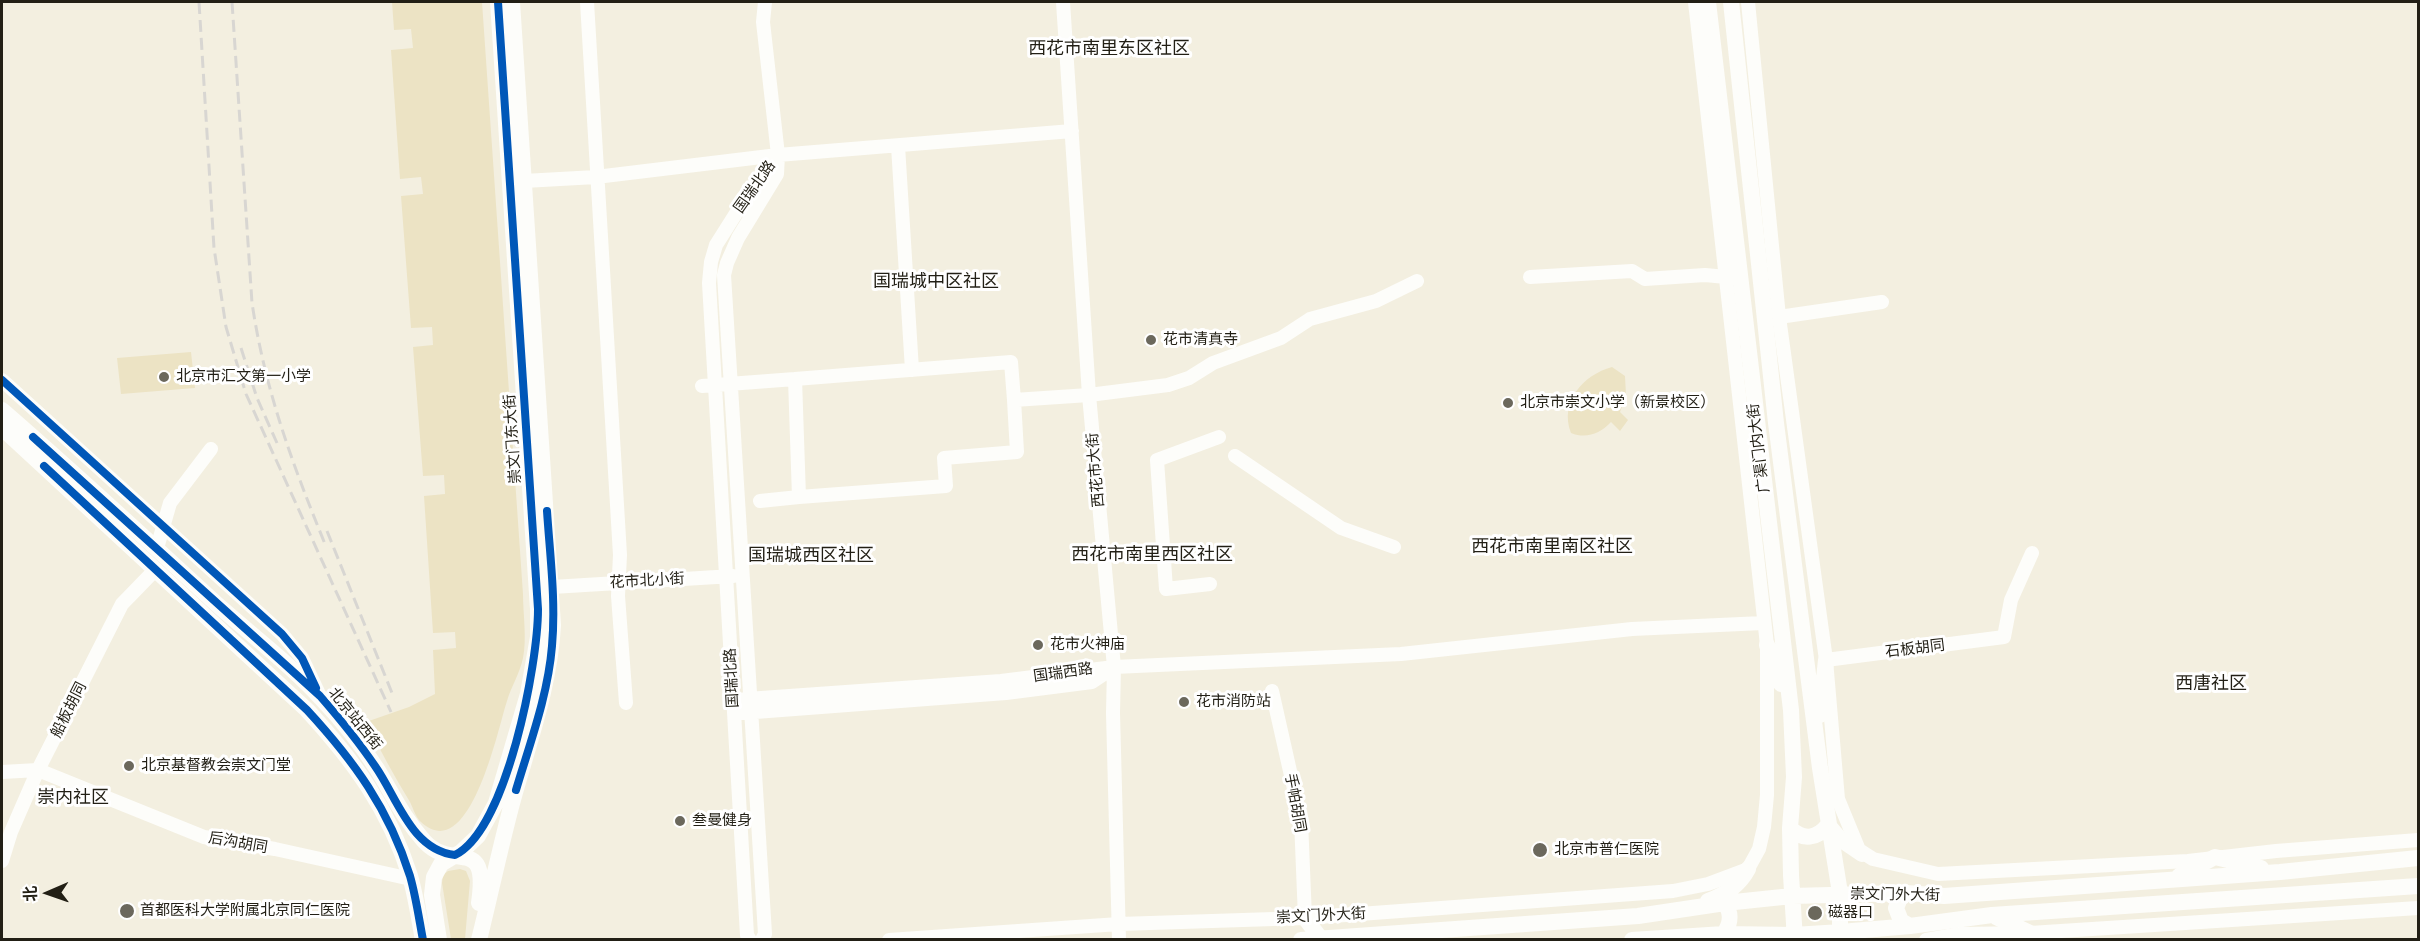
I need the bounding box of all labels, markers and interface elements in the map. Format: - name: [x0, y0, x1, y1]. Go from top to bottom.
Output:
- district label: 西花市南里东区社区: [1028, 38, 1190, 60]
- street label: 国瑞北路: [730, 157, 780, 217]
- district label: 国瑞城中区社区: [873, 271, 999, 293]
- place label: 花市清真寺: [1163, 331, 1238, 349]
- marker: 花市清真寺: [1144, 333, 1158, 347]
- place label: 北京市汇文第一小学: [176, 368, 311, 386]
- marker: 北京市汇文第一小学: [157, 370, 171, 384]
- street label: 崇文门东大街: [501, 393, 525, 485]
- place label: 北京市崇文小学（新景校区）: [1520, 394, 1715, 412]
- marker: 北京市崇文小学（新景校区）: [1501, 396, 1515, 410]
- street label: 广渠门内大街: [1745, 402, 1773, 494]
- street label: 西花市大街: [1084, 432, 1108, 508]
- district label: 西花市南里南区社区: [1471, 536, 1633, 558]
- district label: 西花市南里西区社区: [1071, 544, 1233, 566]
- district label: 国瑞城西区社区: [748, 545, 874, 567]
- street label: 花市北小街: [609, 570, 685, 592]
- place label: 花市火神庙: [1050, 636, 1125, 654]
- street label: 石板胡同: [1884, 636, 1946, 662]
- marker: 花市火神庙: [1031, 638, 1045, 652]
- street label: 国瑞北路: [721, 648, 743, 708]
- street label: 国瑞西路: [1032, 660, 1094, 686]
- district label: 西唐社区: [2175, 673, 2247, 695]
- street label: 船板胡同: [47, 679, 91, 741]
- street label: 北京站西街: [324, 684, 386, 754]
- place label: 花市消防站: [1196, 693, 1271, 711]
- marker: 花市消防站: [1177, 695, 1191, 709]
- place label: 北京基督教会崇文门堂: [141, 757, 291, 775]
- marker: 北京基督教会崇文门堂: [122, 759, 136, 773]
- street label: 手帕胡同: [1281, 772, 1309, 834]
- district label: 崇内社区: [37, 787, 109, 809]
- place label: 叁曼健身: [692, 812, 752, 830]
- marker: 叁曼健身: [673, 814, 687, 828]
- street label: 后沟胡同: [207, 829, 269, 857]
- marker: 北京市普仁医院: [1531, 841, 1549, 859]
- place label: 北京市普仁医院: [1554, 841, 1659, 859]
- north arrow: [18, 863, 78, 923]
- text: 北: [20, 885, 40, 902]
- street label: 崇文门外大街: [1850, 885, 1940, 905]
- marker: 首都医科大学附属北京同仁医院: [118, 902, 136, 920]
- place label: 首都医科大学附属北京同仁医院: [140, 902, 350, 920]
- marker: 磁器口: [1806, 904, 1824, 922]
- place label: 磁器口: [1828, 904, 1873, 922]
- street label: 崇文门外大街: [1276, 905, 1366, 927]

